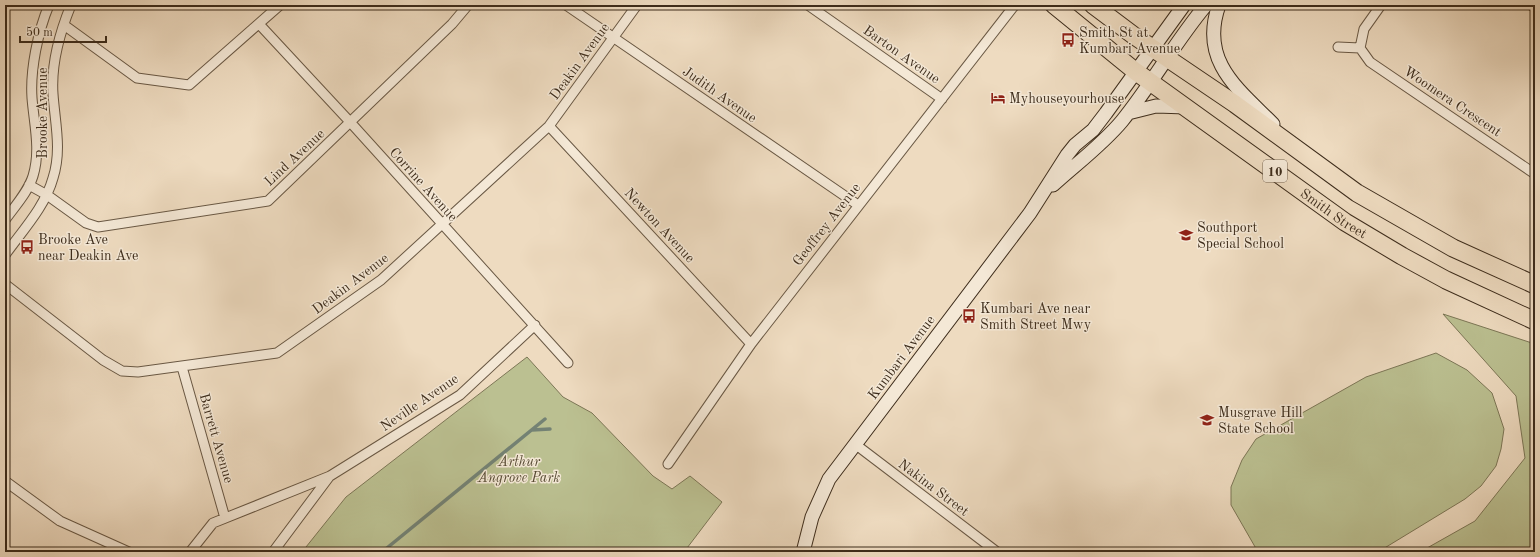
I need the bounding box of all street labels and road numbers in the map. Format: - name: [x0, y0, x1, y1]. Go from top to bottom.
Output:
- street label: Deakin Avenue: [547, 21, 612, 103]
- street label: Barton Avenue: [861, 23, 942, 86]
- street label: Judith Avenue: [680, 64, 759, 126]
- street label: Woomera Crescent: [1401, 64, 1504, 140]
- street label: Brooke Avenue: [36, 67, 50, 159]
- street label: Lind Avenue: [262, 127, 327, 189]
- street label: Corrine Avenue: [387, 145, 460, 224]
- road number: 10: [1263, 160, 1287, 182]
- street label: Geoffrey Avenue: [790, 181, 863, 269]
- street label: Newton Avenue: [621, 186, 697, 266]
- street label: Smith Street: [1298, 186, 1369, 241]
- street label: Deakin Avenue: [310, 251, 391, 317]
- street label: Kumbari Avenue: [866, 313, 938, 402]
- street label: Neville Avenue: [378, 372, 461, 434]
- street label: Barrett Avenue: [197, 392, 236, 485]
- street label: Nakina Street: [896, 457, 971, 519]

